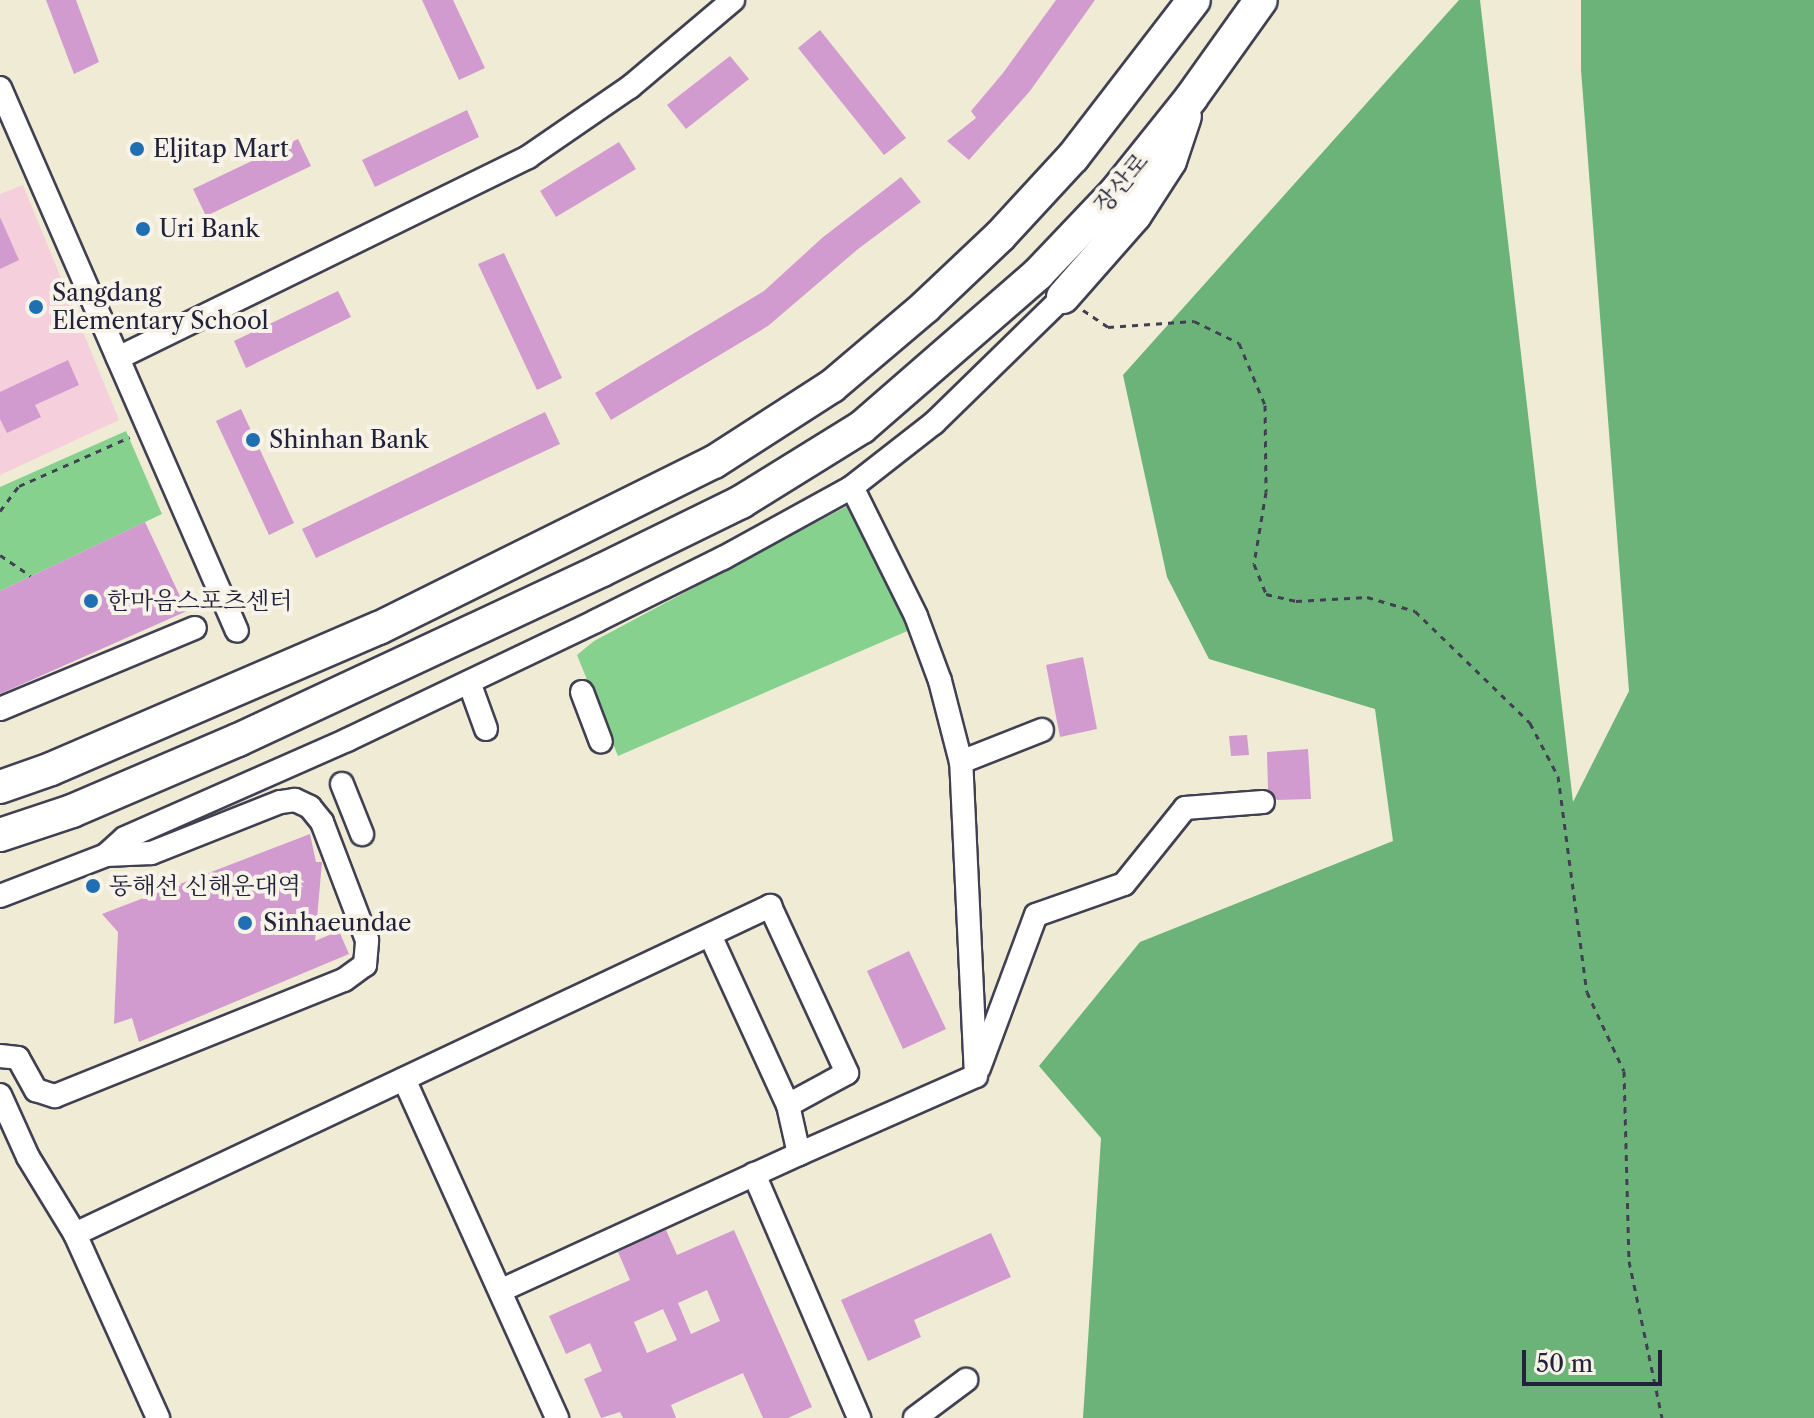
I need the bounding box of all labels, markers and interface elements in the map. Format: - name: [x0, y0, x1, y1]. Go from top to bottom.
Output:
- place label: Eljitap Mart: [153, 135, 288, 163]
- marker: Eljitap Mart: [128, 140, 146, 158]
- street label: 장산로: [1088, 147, 1154, 219]
- place label: Uri Bank: [159, 215, 259, 243]
- marker: Uri Bank: [134, 220, 152, 238]
- place label: Sangdang Elementary School: [52, 279, 269, 335]
- marker: Sangdang Elementary School: [27, 298, 45, 316]
- place label: Shinhan Bank: [269, 426, 428, 454]
- marker: Shinhan Bank: [244, 431, 262, 449]
- place label: 한마음스포츠센터: [107, 587, 292, 615]
- marker: 한마음스포츠센터: [82, 592, 100, 610]
- place label: 동해선 신해운대역: [109, 872, 301, 900]
- marker: 동해선 신해운대역: [84, 877, 102, 895]
- place label: Sinhaeundae: [263, 909, 411, 937]
- marker: Sinhaeundae: [234, 912, 256, 934]
- scale bar: [1526, 1334, 1666, 1384]
- text: 50 m: [1536, 1349, 1593, 1378]

